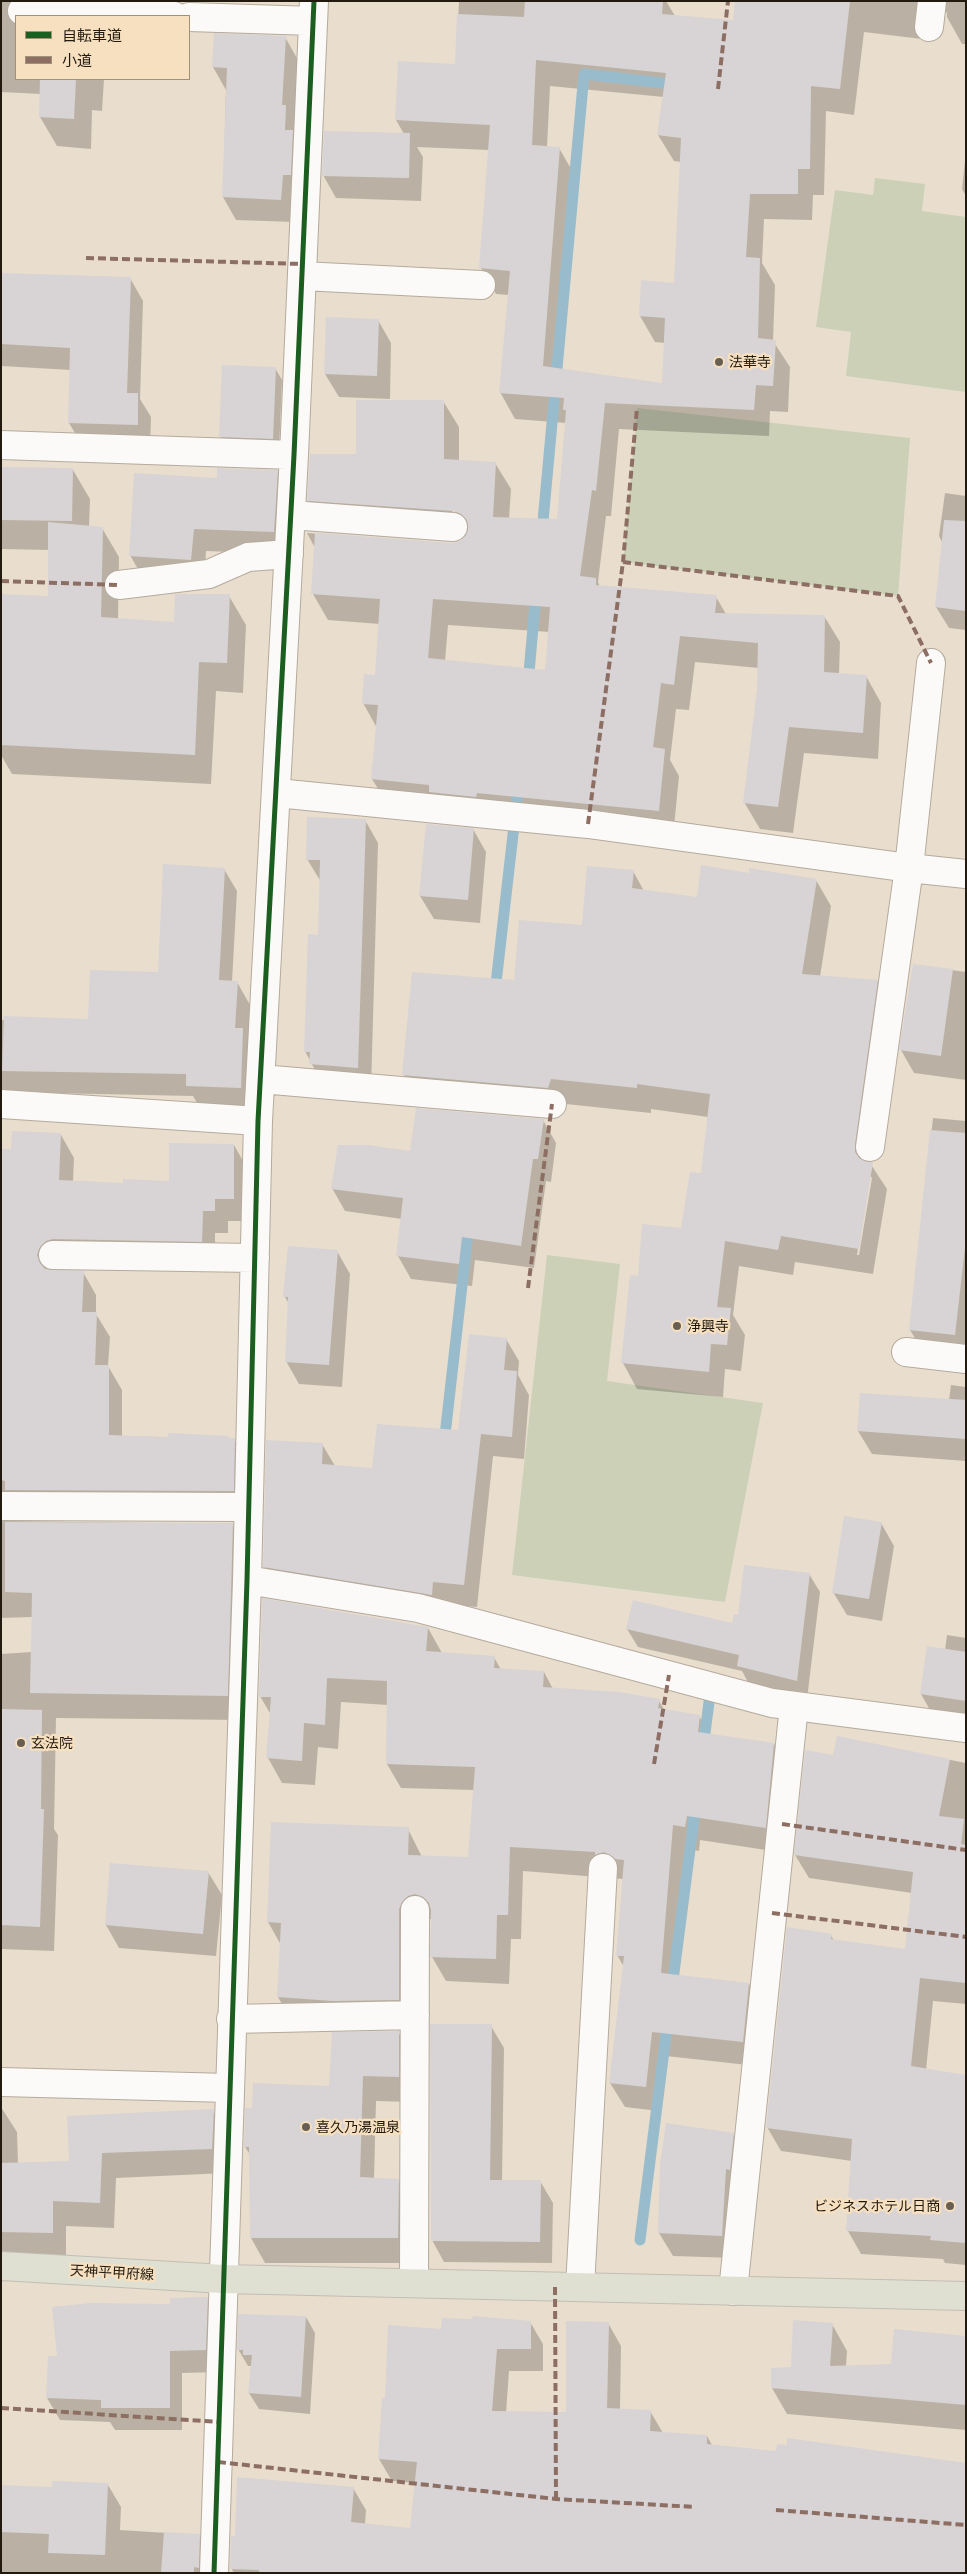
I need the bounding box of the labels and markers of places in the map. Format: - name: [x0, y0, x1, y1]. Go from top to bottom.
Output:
- place label: 法華寺: [729, 354, 771, 370]
- marker: 法華寺: [713, 356, 725, 368]
- place label: 浄興寺: [687, 1318, 729, 1334]
- marker: 浄興寺: [671, 1320, 683, 1332]
- place label: 玄法院: [31, 1735, 73, 1751]
- marker: 玄法院: [15, 1737, 27, 1749]
- place label: 喜久乃湯温泉: [316, 2119, 400, 2135]
- marker: 喜久乃湯温泉: [300, 2121, 312, 2133]
- place label: ビジネスホテル日商: [814, 2198, 940, 2214]
- marker: ビジネスホテル日商: [944, 2200, 956, 2212]

